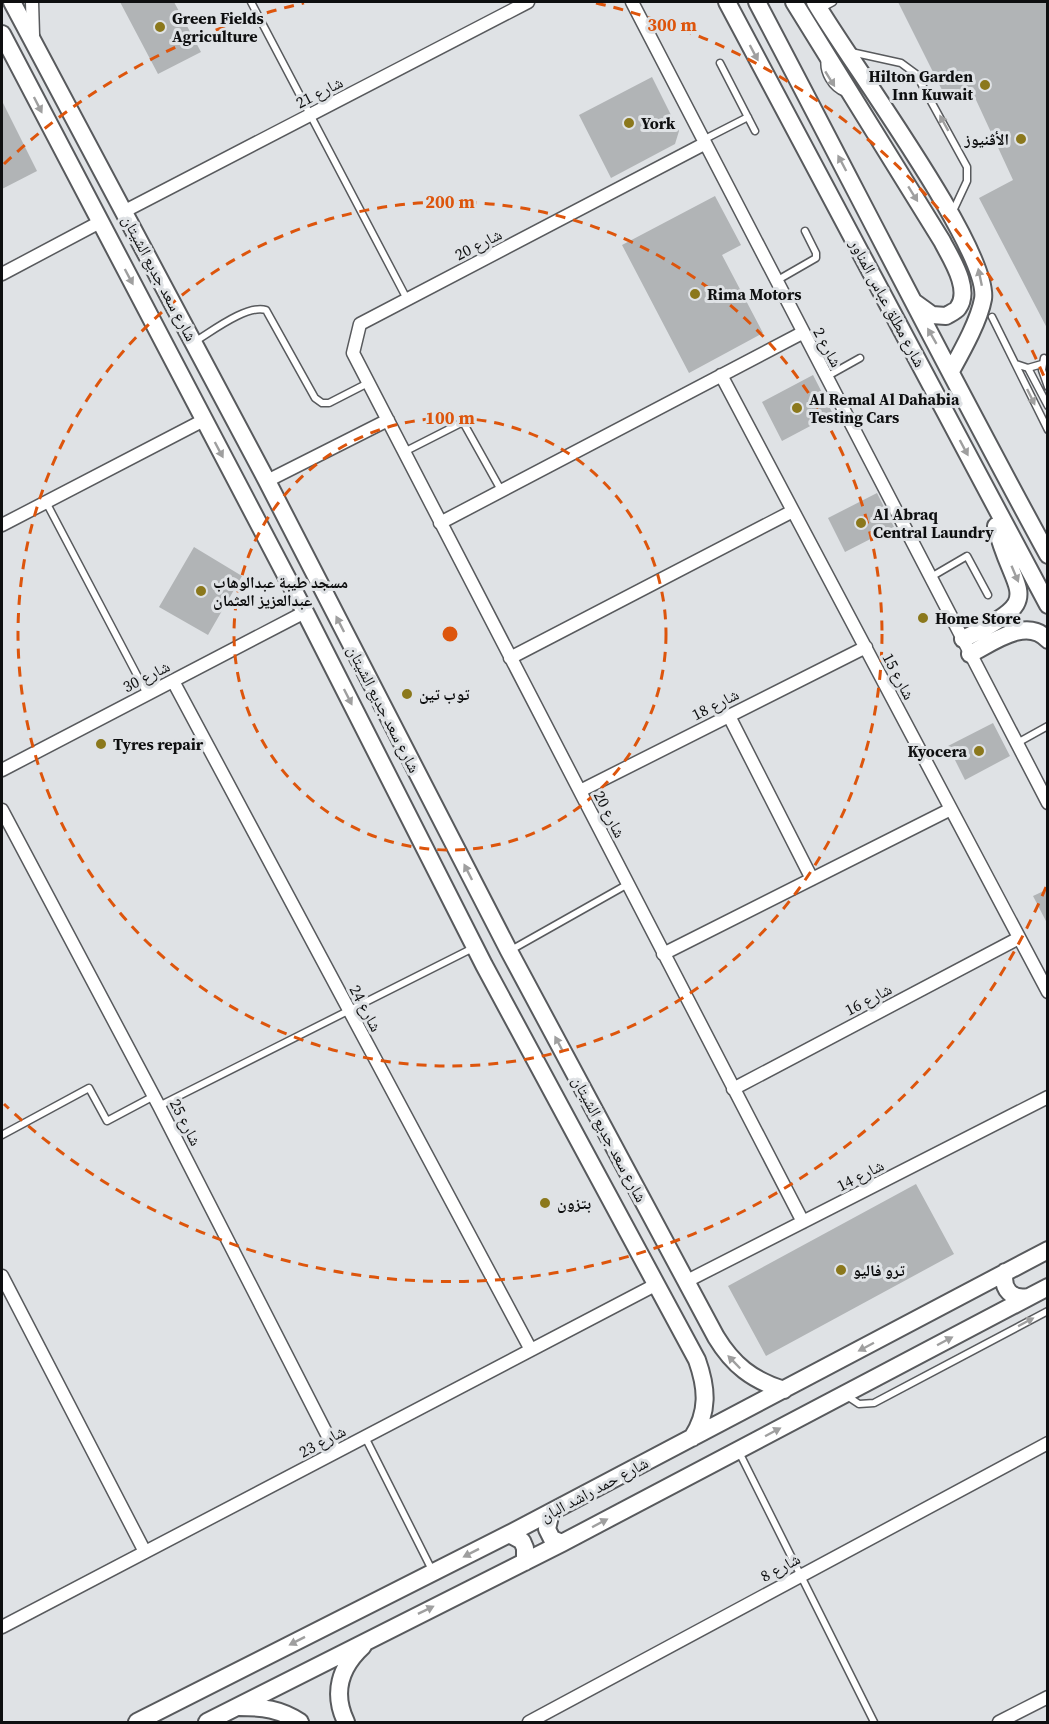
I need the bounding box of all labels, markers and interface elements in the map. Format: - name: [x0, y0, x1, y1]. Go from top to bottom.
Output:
- place label: Green Fields Agriculture: [172, 7, 264, 47]
- text: 300 m: [647, 12, 697, 37]
- marker: Green Fields Agriculture: [153, 20, 167, 34]
- one-way arrow: [749, 44, 759, 62]
- place label: Hilton Garden Inn Kuwait: [869, 65, 973, 105]
- street label: شارع 21: [292, 71, 346, 113]
- one-way arrow: [825, 71, 836, 87]
- marker: Hilton Garden Inn Kuwait: [978, 78, 992, 92]
- one-way arrow: [33, 96, 43, 113]
- place label: York: [641, 112, 676, 134]
- one-way arrow: [939, 115, 949, 132]
- marker: York: [622, 116, 636, 130]
- place label: الأڤنيوز: [964, 128, 1009, 150]
- marker: الأڤنيوز: [1014, 132, 1028, 146]
- one-way arrow: [837, 154, 847, 171]
- one-way arrow: [907, 186, 918, 202]
- text: 200 m: [425, 189, 475, 214]
- street label: شارع سعد جديع الشيتان: [117, 211, 203, 345]
- street label: شارع 20: [451, 223, 505, 265]
- street label: شارع مطلق عباس المناور: [844, 234, 931, 371]
- one-way arrow: [975, 267, 984, 286]
- one-way arrow: [123, 268, 133, 286]
- place label: Rima Motors: [707, 283, 801, 305]
- marker: Rima Motors: [688, 287, 702, 301]
- street label: شارع 2: [808, 323, 848, 371]
- one-way arrow: [927, 327, 937, 344]
- place label: Al Remal Al Dahabia Testing Cars: [809, 388, 960, 428]
- one-way arrow: [1027, 389, 1036, 406]
- marker: Al Remal Al Dahabia Testing Cars: [790, 401, 804, 415]
- text: 100 m: [425, 405, 475, 430]
- one-way arrow: [959, 440, 969, 457]
- one-way arrow: [214, 442, 224, 459]
- place label: Al Abraq Central Laundry: [873, 503, 994, 543]
- marker: Al Abraq Central Laundry: [854, 516, 868, 530]
- one-way arrow: [1011, 565, 1020, 583]
- place label: مسجد طيبة عبدالوهاب عبدالعزيز العثمان: [213, 571, 348, 611]
- marker: مسجد طيبة عبدالوهاب عبدالعزيز العثمان: [194, 584, 208, 598]
- place label: Home Store: [935, 607, 1021, 629]
- marker: Home Store: [916, 611, 930, 625]
- one-way arrow: [336, 615, 345, 632]
- centre of rings: [440, 624, 460, 644]
- street label: شارع سعد جديع الشيتان: [342, 642, 426, 776]
- street label: شارع 15: [878, 649, 920, 703]
- street label: شارع 30: [119, 655, 173, 697]
- place label: توب تين: [419, 683, 470, 705]
- street label: شارع 18: [688, 683, 742, 725]
- marker: توب تين: [400, 687, 414, 701]
- one-way arrow: [343, 688, 353, 706]
- place label: Tyres repair: [113, 733, 204, 755]
- marker: Tyres repair: [94, 737, 108, 751]
- place label: Kyocera: [907, 740, 968, 762]
- marker: Kyocera: [972, 744, 986, 758]
- street label: شارع 20: [589, 787, 631, 841]
- one-way arrow: [463, 863, 473, 880]
- street label: شارع 16: [841, 978, 895, 1020]
- street label: شارع 24: [345, 981, 387, 1035]
- one-way arrow: [554, 1035, 564, 1052]
- street label: شارع سعد جديع الشيتان: [567, 1072, 653, 1206]
- street label: شارع 25: [165, 1095, 207, 1149]
- street label: شارع 14: [833, 1154, 887, 1196]
- place label: بتزون: [557, 1192, 591, 1214]
- marker: بتزون: [538, 1196, 552, 1210]
- place label: ترو فاليو: [853, 1259, 905, 1281]
- marker: ترو فاليو: [834, 1263, 848, 1277]
- one-way arrow: [1018, 1317, 1035, 1327]
- one-way arrow: [937, 1336, 954, 1346]
- one-way arrow: [858, 1342, 875, 1352]
- one-way arrow: [727, 1354, 741, 1369]
- street label: شارع 23: [295, 1420, 349, 1462]
- one-way arrow: [764, 1427, 781, 1437]
- street label: شارع حمد راشد البان: [536, 1451, 652, 1527]
- one-way arrow: [592, 1518, 609, 1528]
- street label: شارع 8: [756, 1547, 804, 1587]
- one-way arrow: [463, 1548, 480, 1558]
- one-way arrow: [417, 1606, 434, 1615]
- one-way arrow: [289, 1636, 306, 1646]

